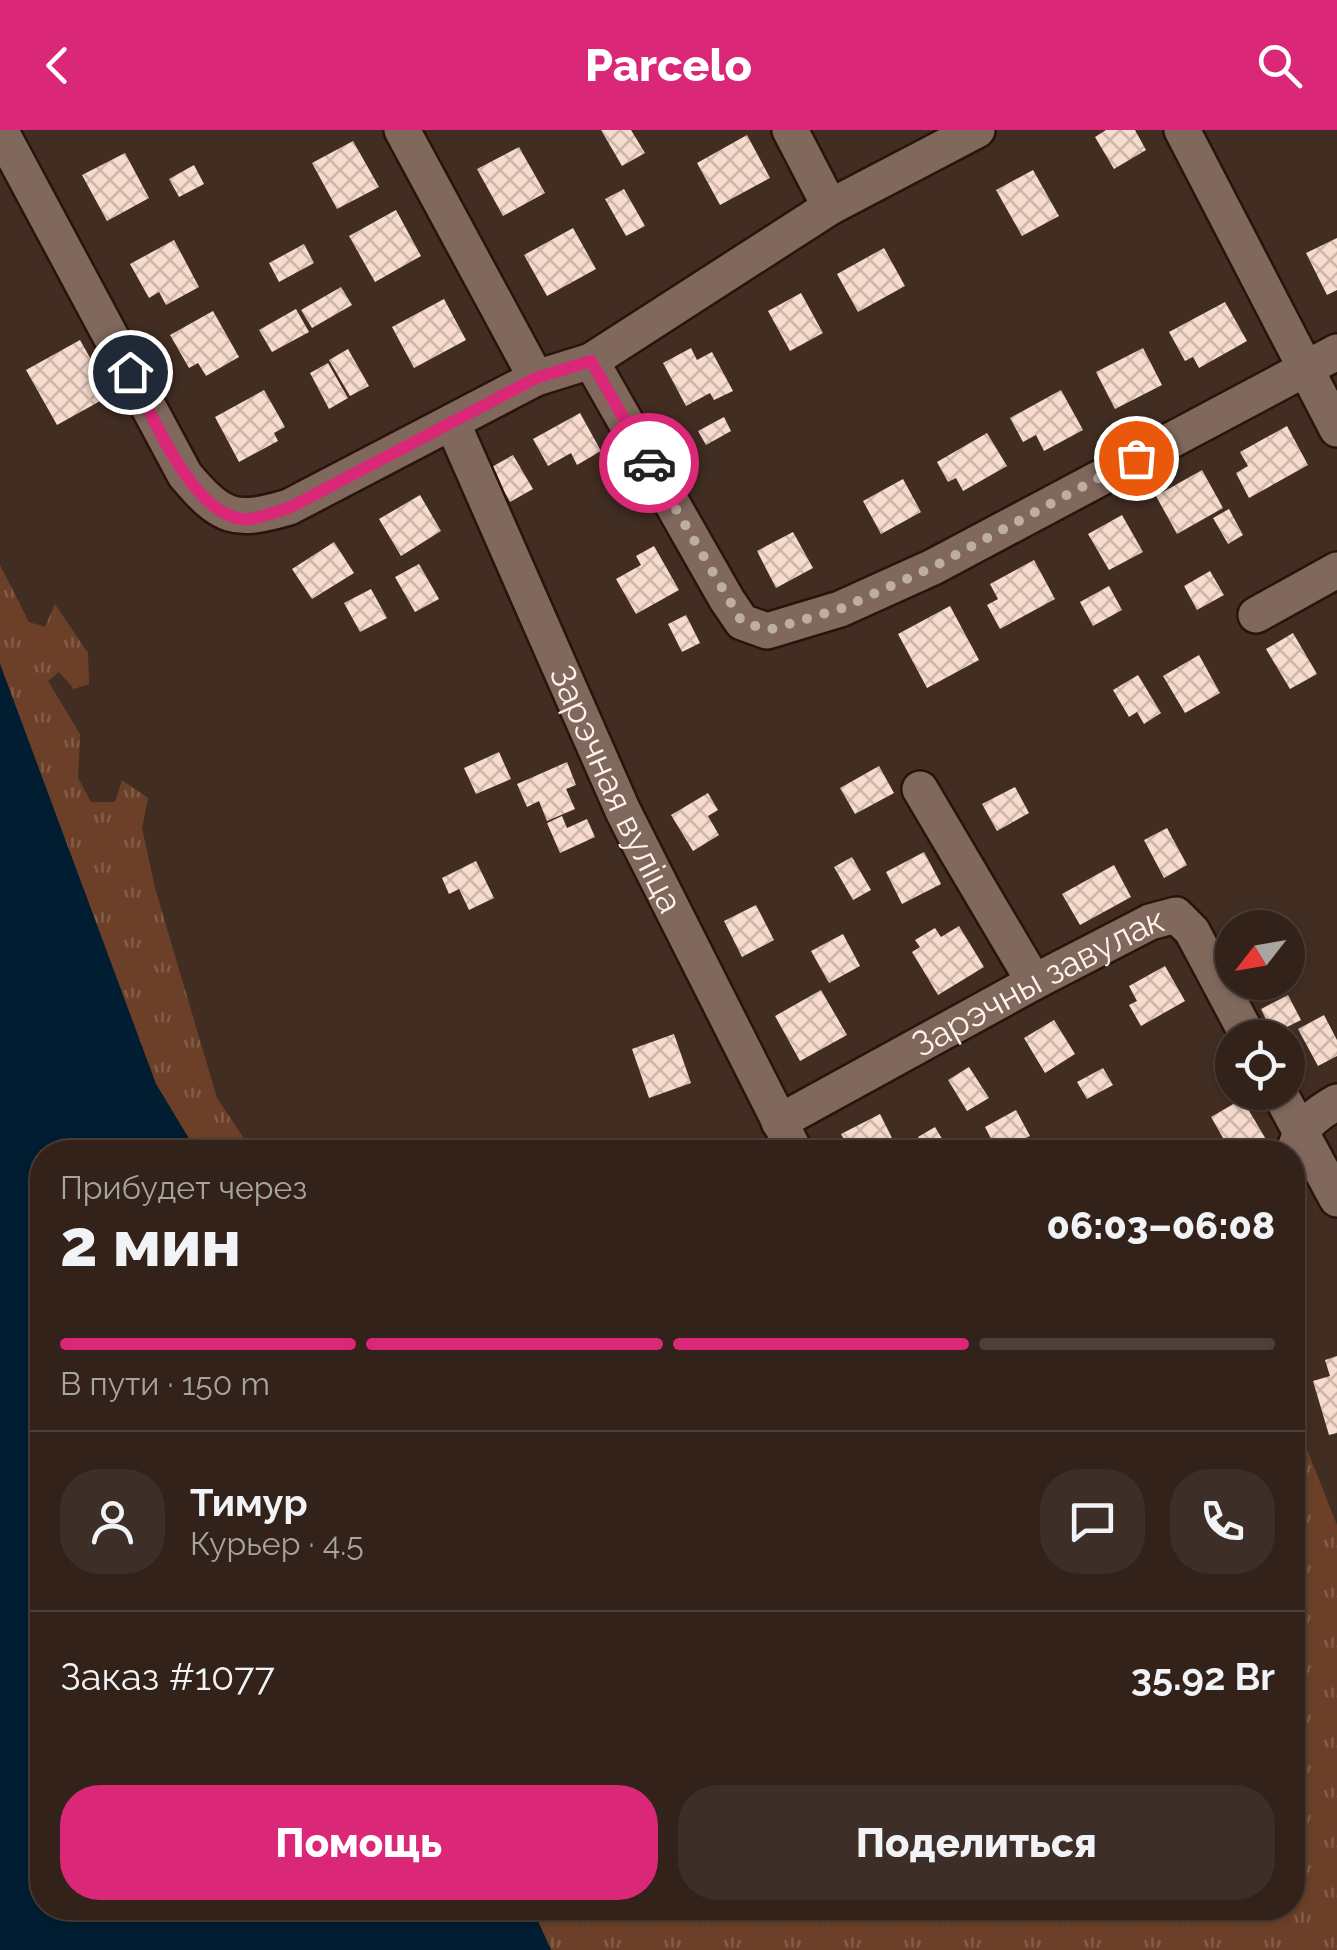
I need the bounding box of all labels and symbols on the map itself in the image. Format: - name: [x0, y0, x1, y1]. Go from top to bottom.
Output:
- pin: [88, 330, 173, 415]
- courier: [599, 413, 699, 513]
- pin: [1094, 416, 1179, 501]
- street label: Зарэчная вуліца: [541, 659, 692, 919]
- street label: Зарэчны завулак: [905, 898, 1168, 1065]
- north arrow: [1215, 910, 1305, 1000]

